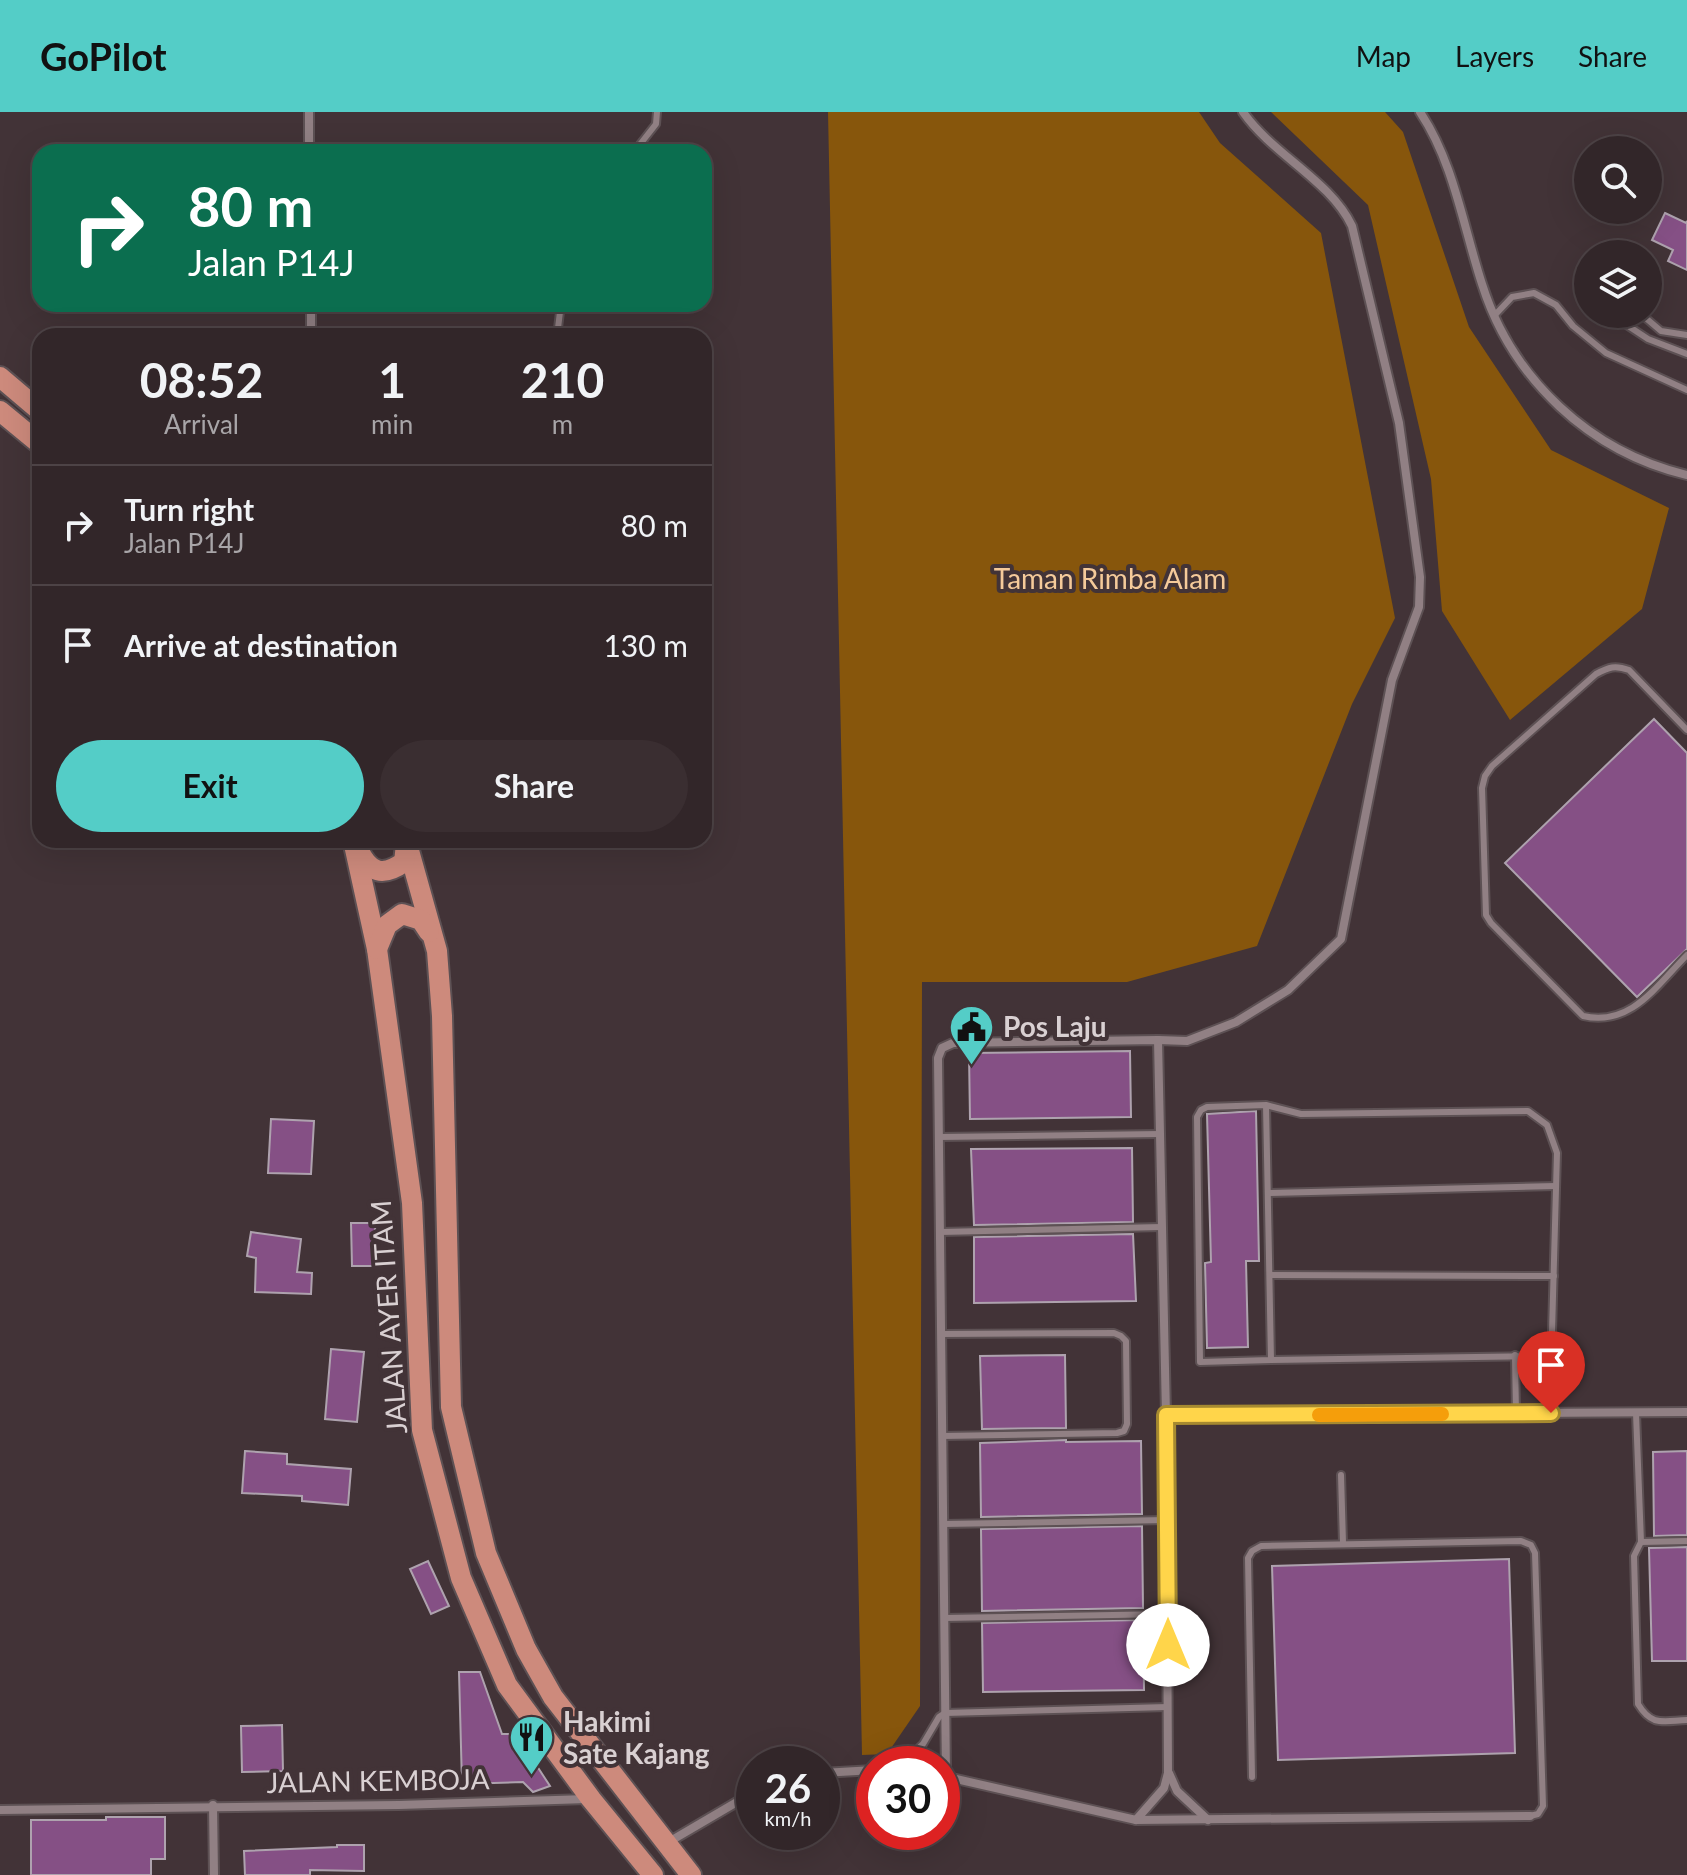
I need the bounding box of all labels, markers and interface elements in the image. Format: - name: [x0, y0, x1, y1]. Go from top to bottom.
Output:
- text: GoPilot: [40, 33, 167, 79]
- text: Map: [1356, 39, 1411, 73]
- text: Layers: [1455, 39, 1534, 73]
- text: Share: [1578, 39, 1647, 73]
- map controls: [1574, 136, 1662, 328]
- button: search: [1574, 136, 1662, 224]
- text: 80 m: [188, 172, 313, 239]
- icon: right: [56, 176, 160, 280]
- text: Jalan P14J: [188, 240, 355, 284]
- button: layers: [1574, 240, 1662, 328]
- text: 08:52: [140, 351, 263, 408]
- text: 1: [378, 351, 406, 408]
- text: 210: [521, 351, 604, 408]
- text: Arrival: [164, 408, 239, 440]
- text: min: [371, 408, 413, 440]
- text: m: [552, 408, 573, 440]
- text: Turn right: [124, 491, 254, 527]
- icon: right: [56, 503, 100, 547]
- text: 80 m: [621, 507, 688, 543]
- text: Jalan P14J: [124, 527, 244, 559]
- park label: Taman Rimba Alam: [994, 561, 1226, 595]
- icon: arrive: [56, 623, 100, 667]
- text: Arrive at destination: [124, 627, 398, 663]
- text: 130 m: [603, 627, 688, 663]
- button: Exit: [56, 740, 364, 832]
- button: Share: [380, 740, 688, 832]
- public building icon: Pos Laju: [948, 1003, 996, 1066]
- place label: Pos Laju: [1003, 1009, 1107, 1043]
- street label: JALAN AYER ITAM: [363, 1199, 413, 1435]
- pin: [1517, 1331, 1585, 1413]
- icon: arrive: [1529, 1343, 1573, 1387]
- position arrow: [1126, 1603, 1210, 1687]
- place label: Hakimi Sate Kajang: [563, 1704, 710, 1770]
- restaurant icon: Hakimi Sate Kajang: [508, 1714, 556, 1777]
- speed limit sign: 30: [856, 1746, 960, 1850]
- street label: JALAN KEMBOJA: [266, 1761, 490, 1799]
- text: 26: [765, 1764, 811, 1812]
- text: km/h: [765, 1806, 811, 1830]

